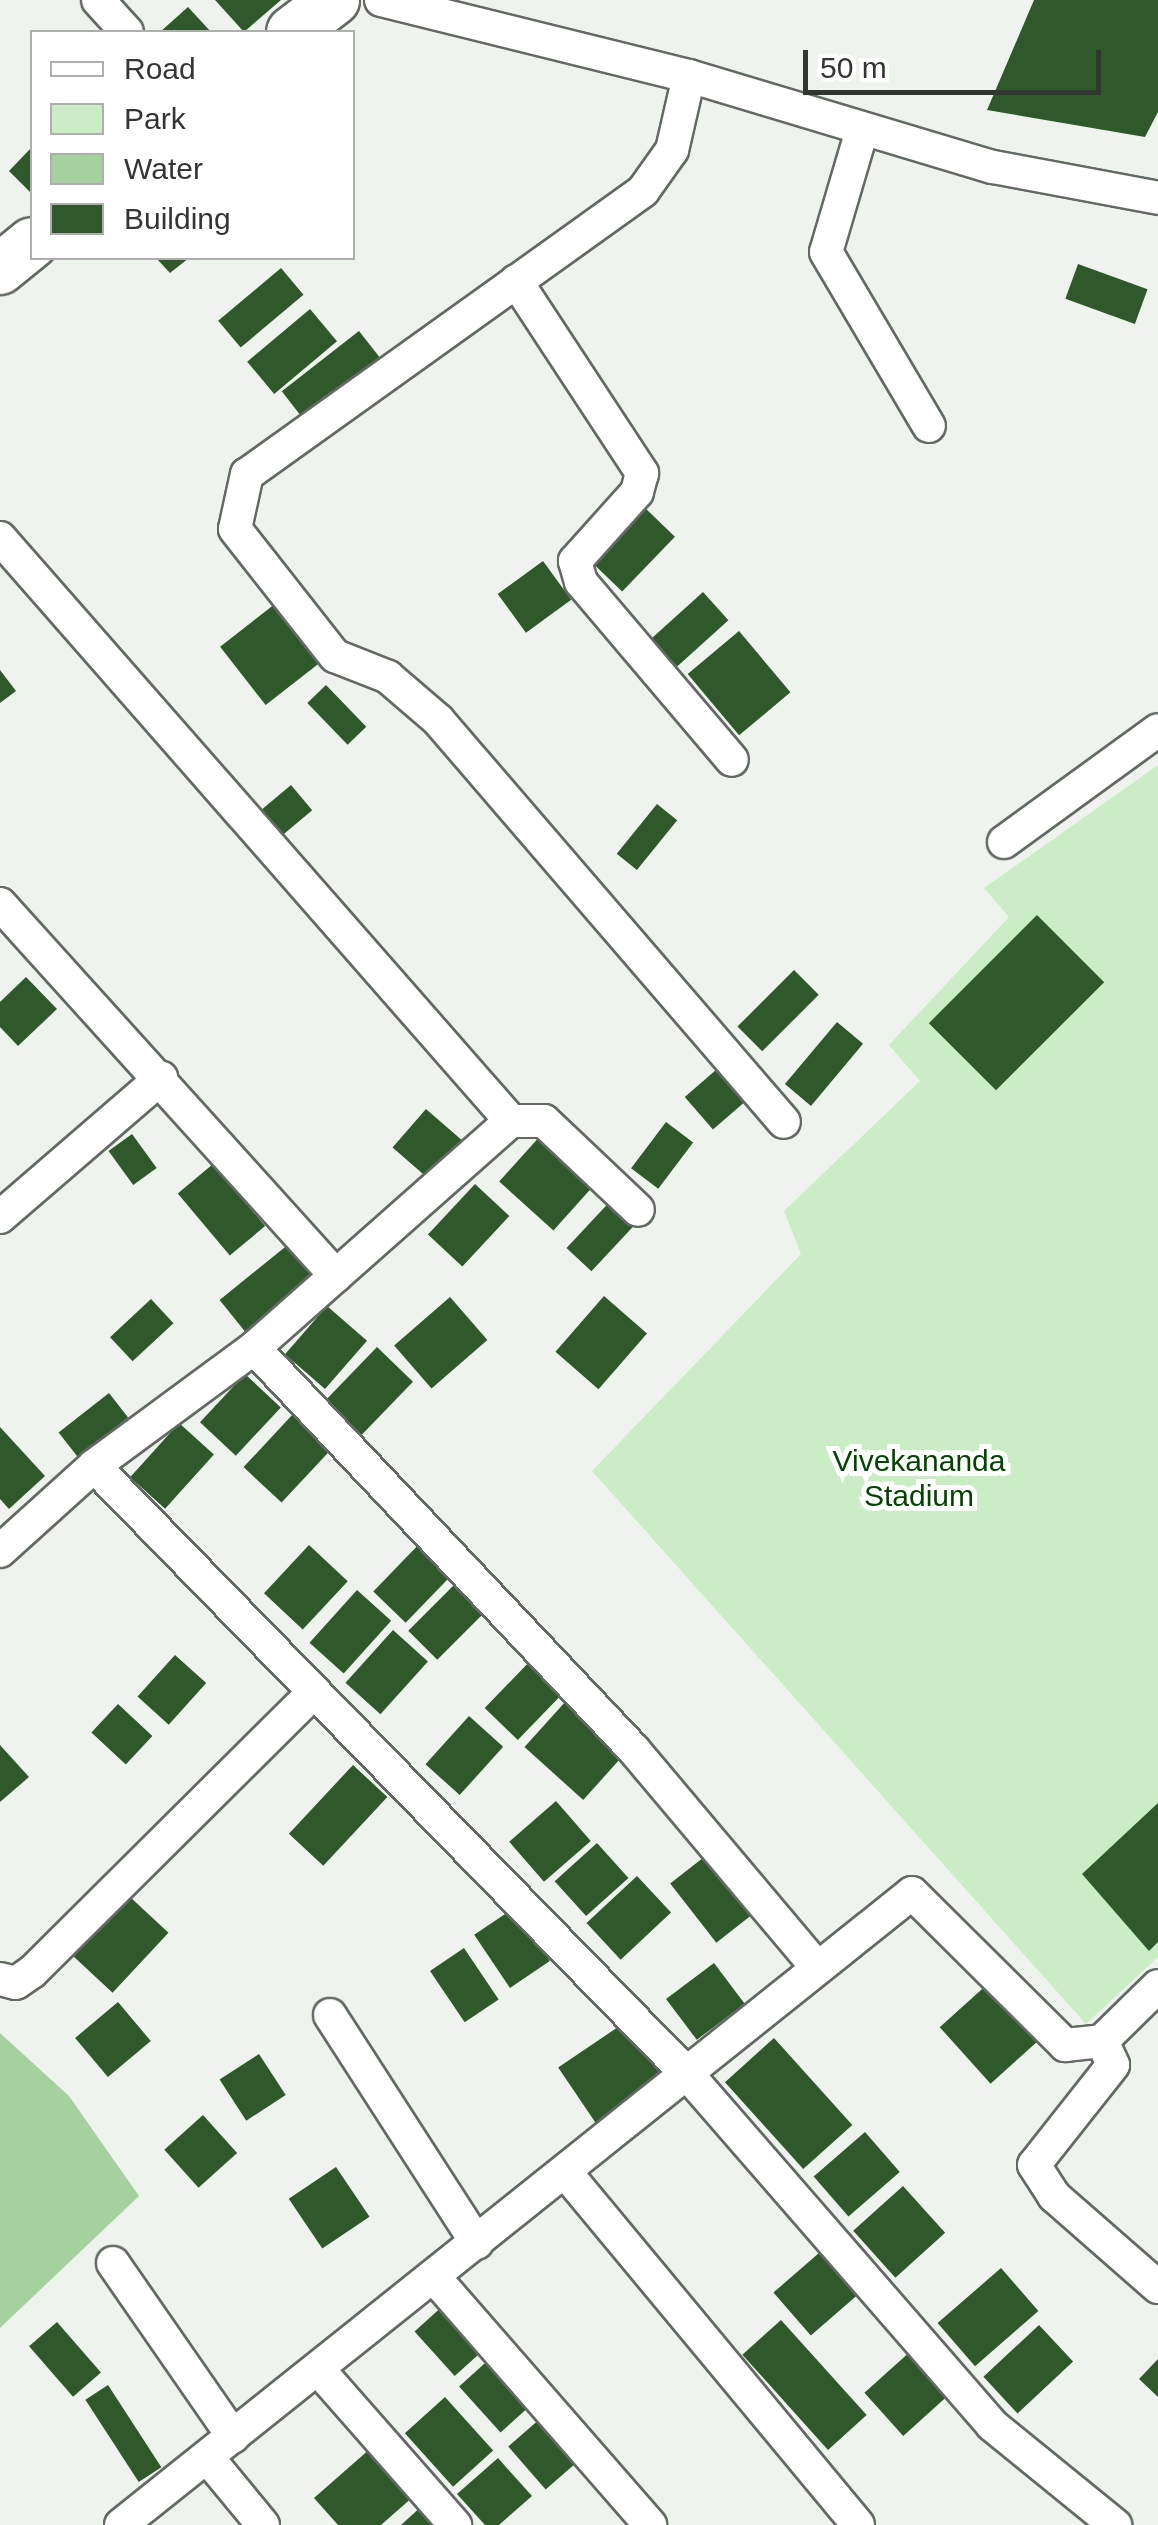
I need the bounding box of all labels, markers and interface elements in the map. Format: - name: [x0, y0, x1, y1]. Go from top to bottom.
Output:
- legend: [30, 30, 355, 260]
- scale bar: [808, 30, 1106, 92]
- text: 50 m: [820, 51, 887, 84]
- text: Road: [124, 52, 196, 85]
- text: Park: [124, 102, 186, 135]
- text: Water: [124, 152, 203, 185]
- text: Building: [124, 202, 231, 235]
- park label: Vivekananda Stadium: [833, 1443, 1005, 1514]

